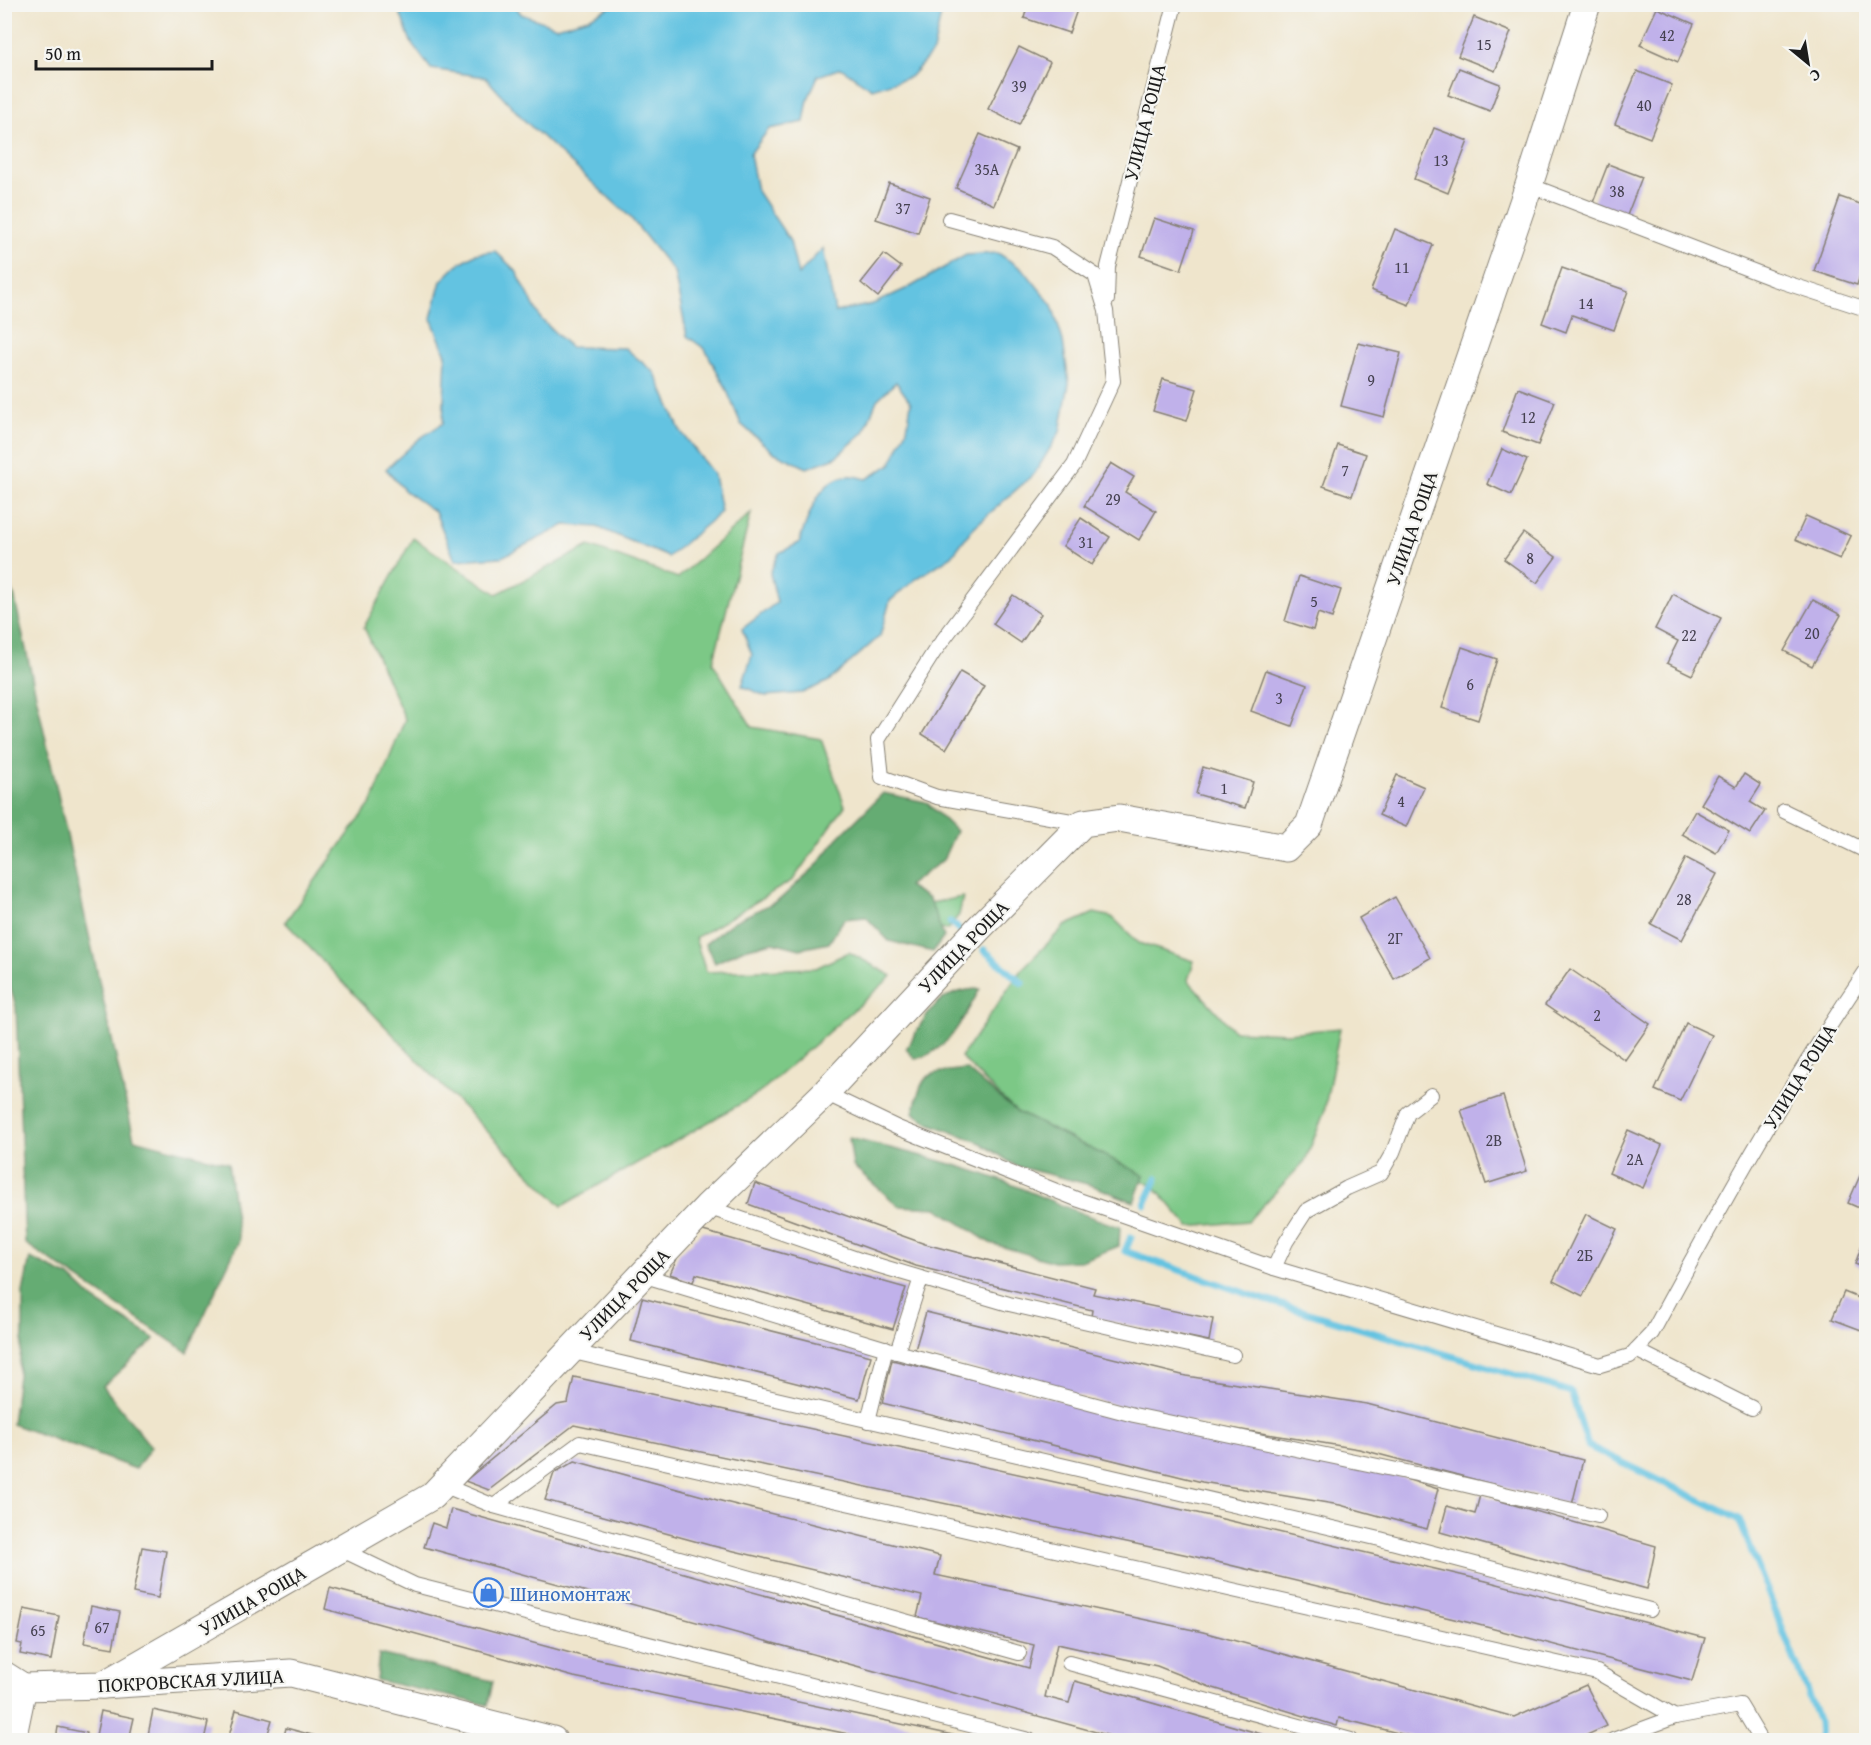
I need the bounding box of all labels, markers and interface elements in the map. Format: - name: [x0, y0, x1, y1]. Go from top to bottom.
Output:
- house number: 42: [1659, 23, 1675, 47]
- house number: 15: [1476, 32, 1492, 56]
- scale bar: [36, 33, 212, 71]
- north arrow: [1778, 33, 1838, 93]
- text: 50 m: [45, 40, 81, 67]
- street label: УЛИЦА РОЩА: [1115, 60, 1173, 184]
- text: С: [1806, 63, 1825, 89]
- house number: 39: [1011, 74, 1027, 98]
- house number: 40: [1636, 93, 1652, 117]
- house number: 13: [1433, 148, 1449, 172]
- house number: 35А: [974, 157, 1000, 181]
- house number: 38: [1609, 179, 1625, 203]
- house number: 37: [895, 196, 911, 220]
- house number: 11: [1394, 255, 1410, 279]
- house number: 14: [1578, 291, 1594, 315]
- house number: 9: [1367, 368, 1375, 392]
- house number: 12: [1520, 405, 1536, 429]
- house number: 7: [1341, 458, 1349, 482]
- street label: УЛИЦА РОЩА: [1378, 467, 1444, 589]
- house number: 29: [1105, 487, 1121, 511]
- house number: 31: [1078, 530, 1094, 554]
- house number: 8: [1526, 546, 1534, 570]
- house number: 5: [1310, 589, 1318, 613]
- house number: 20: [1804, 621, 1820, 645]
- house number: 22: [1681, 623, 1697, 647]
- house number: 6: [1466, 672, 1474, 696]
- house number: 3: [1275, 686, 1283, 710]
- house number: 1: [1220, 776, 1228, 800]
- house number: 4: [1397, 789, 1405, 813]
- house number: 28: [1676, 887, 1692, 911]
- street label: УЛИЦА РОЩА: [911, 893, 1015, 999]
- house number: 2Г: [1387, 926, 1403, 950]
- house number: 2: [1593, 1003, 1601, 1027]
- street label: УЛИЦА РОЩА: [1755, 1018, 1843, 1134]
- house number: 2В: [1486, 1128, 1502, 1152]
- house number: 2А: [1626, 1147, 1644, 1171]
- street label: УЛИЦА РОЩА: [572, 1241, 676, 1347]
- house number: 2Б: [1577, 1243, 1593, 1267]
- street label: УЛИЦА РОЩА: [193, 1558, 311, 1642]
- shop icon: Шиномонтаж: [473, 1577, 505, 1609]
- place label: Шиномонтаж: [510, 1579, 631, 1608]
- house number: 67: [94, 1615, 110, 1639]
- house number: 65: [30, 1618, 46, 1642]
- street label: ПОКРОВСКАЯ УЛИЦА: [97, 1661, 285, 1699]

